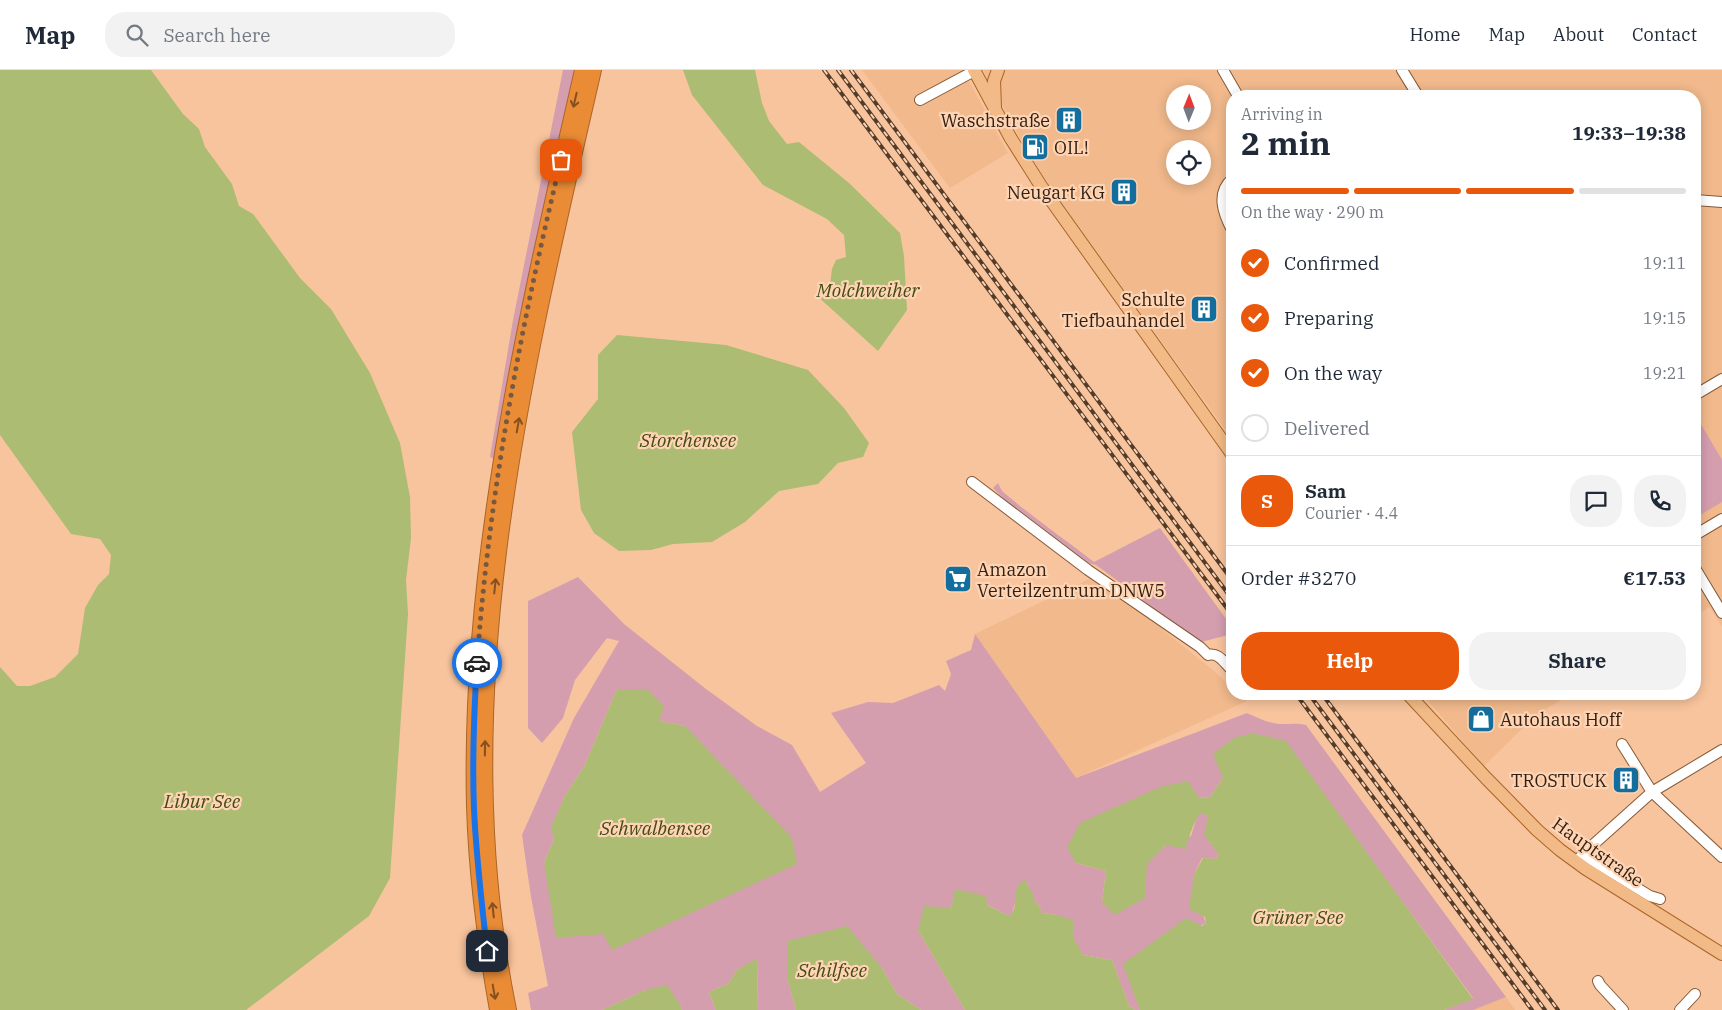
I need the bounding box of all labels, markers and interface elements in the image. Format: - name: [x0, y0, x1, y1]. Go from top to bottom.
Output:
- search box: [105, 12, 455, 57]
- text: Map: [25, 19, 75, 51]
- icon: search: [123, 21, 151, 49]
- text: Search here: [163, 23, 270, 47]
- text: Home: [1409, 23, 1461, 46]
- text: Map: [1489, 23, 1525, 46]
- text: About: [1553, 23, 1604, 46]
- text: Contact: [1632, 23, 1697, 46]
- north arrow: [1166, 85, 1211, 130]
- map controls: [1166, 85, 1211, 185]
- one-way arrow: [570, 92, 579, 108]
- text: Arriving in: [1241, 104, 1323, 124]
- building icon: Waschstraße: [1054, 105, 1084, 135]
- place label: Waschstraße: [941, 109, 1050, 132]
- text: 19:33–19:38: [1572, 121, 1686, 145]
- text: 2 min: [1241, 122, 1331, 164]
- fuel station icon: OIL!: [1020, 132, 1050, 162]
- place label: OIL!: [1054, 136, 1089, 159]
- pin: [540, 139, 582, 181]
- button: locate: [1166, 140, 1211, 185]
- icon: bag: [547, 146, 575, 174]
- building icon: Neugart KG: [1109, 177, 1139, 207]
- place label: Neugart KG: [1007, 181, 1105, 204]
- text: On the way · 290 m: [1241, 202, 1384, 222]
- icon: check: [1241, 249, 1269, 277]
- text: Confirmed: [1284, 251, 1379, 275]
- text: 19:11: [1643, 253, 1686, 273]
- water label: Molchweiher: [816, 278, 920, 302]
- place label: Schulte Tiefbauhandel: [1061, 288, 1185, 332]
- building icon: Schulte Tiefbauhandel: [1189, 294, 1219, 324]
- icon: check: [1241, 304, 1269, 332]
- text: Preparing: [1284, 306, 1373, 330]
- text: 19:15: [1643, 308, 1686, 328]
- icon: check: [1241, 359, 1269, 387]
- text: On the way: [1284, 361, 1382, 385]
- text: 19:21: [1643, 363, 1686, 383]
- text: Delivered: [1284, 416, 1370, 440]
- one-way arrow: [513, 417, 523, 433]
- water label: Storchensee: [639, 428, 737, 452]
- button: chat: [1570, 475, 1622, 527]
- button: phone: [1634, 475, 1686, 527]
- text: Sam: [1305, 479, 1346, 503]
- text: S: [1261, 489, 1273, 513]
- text: Courier · 4.4: [1305, 503, 1398, 523]
- place label: Amazon Verteilzentrum DNW5: [977, 558, 1165, 602]
- supermarket icon: Amazon Verteilzentrum DNW5: [943, 564, 973, 594]
- text: Order #3270: [1241, 566, 1356, 590]
- text: €17.53: [1623, 566, 1686, 590]
- one-way arrow: [490, 578, 500, 594]
- button: Help: [1241, 632, 1459, 690]
- button: Share: [1469, 632, 1686, 690]
- courier: [452, 638, 502, 688]
- icon: car: [463, 649, 491, 677]
- shop icon: Autohaus Hoff: [1466, 704, 1496, 734]
- place label: Autohaus Hoff: [1500, 708, 1623, 731]
- one-way arrow: [480, 740, 490, 756]
- building icon: TROSTUCK: [1611, 765, 1641, 795]
- place label: TROSTUCK: [1511, 769, 1607, 792]
- water label: Libur See: [163, 789, 241, 813]
- street label: Hauptstraße: [1548, 812, 1648, 892]
- water label: Schwalbensee: [599, 816, 711, 840]
- one-way arrow: [488, 902, 498, 918]
- water label: Grüner See: [1253, 905, 1344, 929]
- pin: [466, 930, 508, 972]
- icon: home: [473, 937, 501, 965]
- water label: Schilfsee: [796, 958, 867, 982]
- one-way arrow: [489, 984, 499, 1000]

